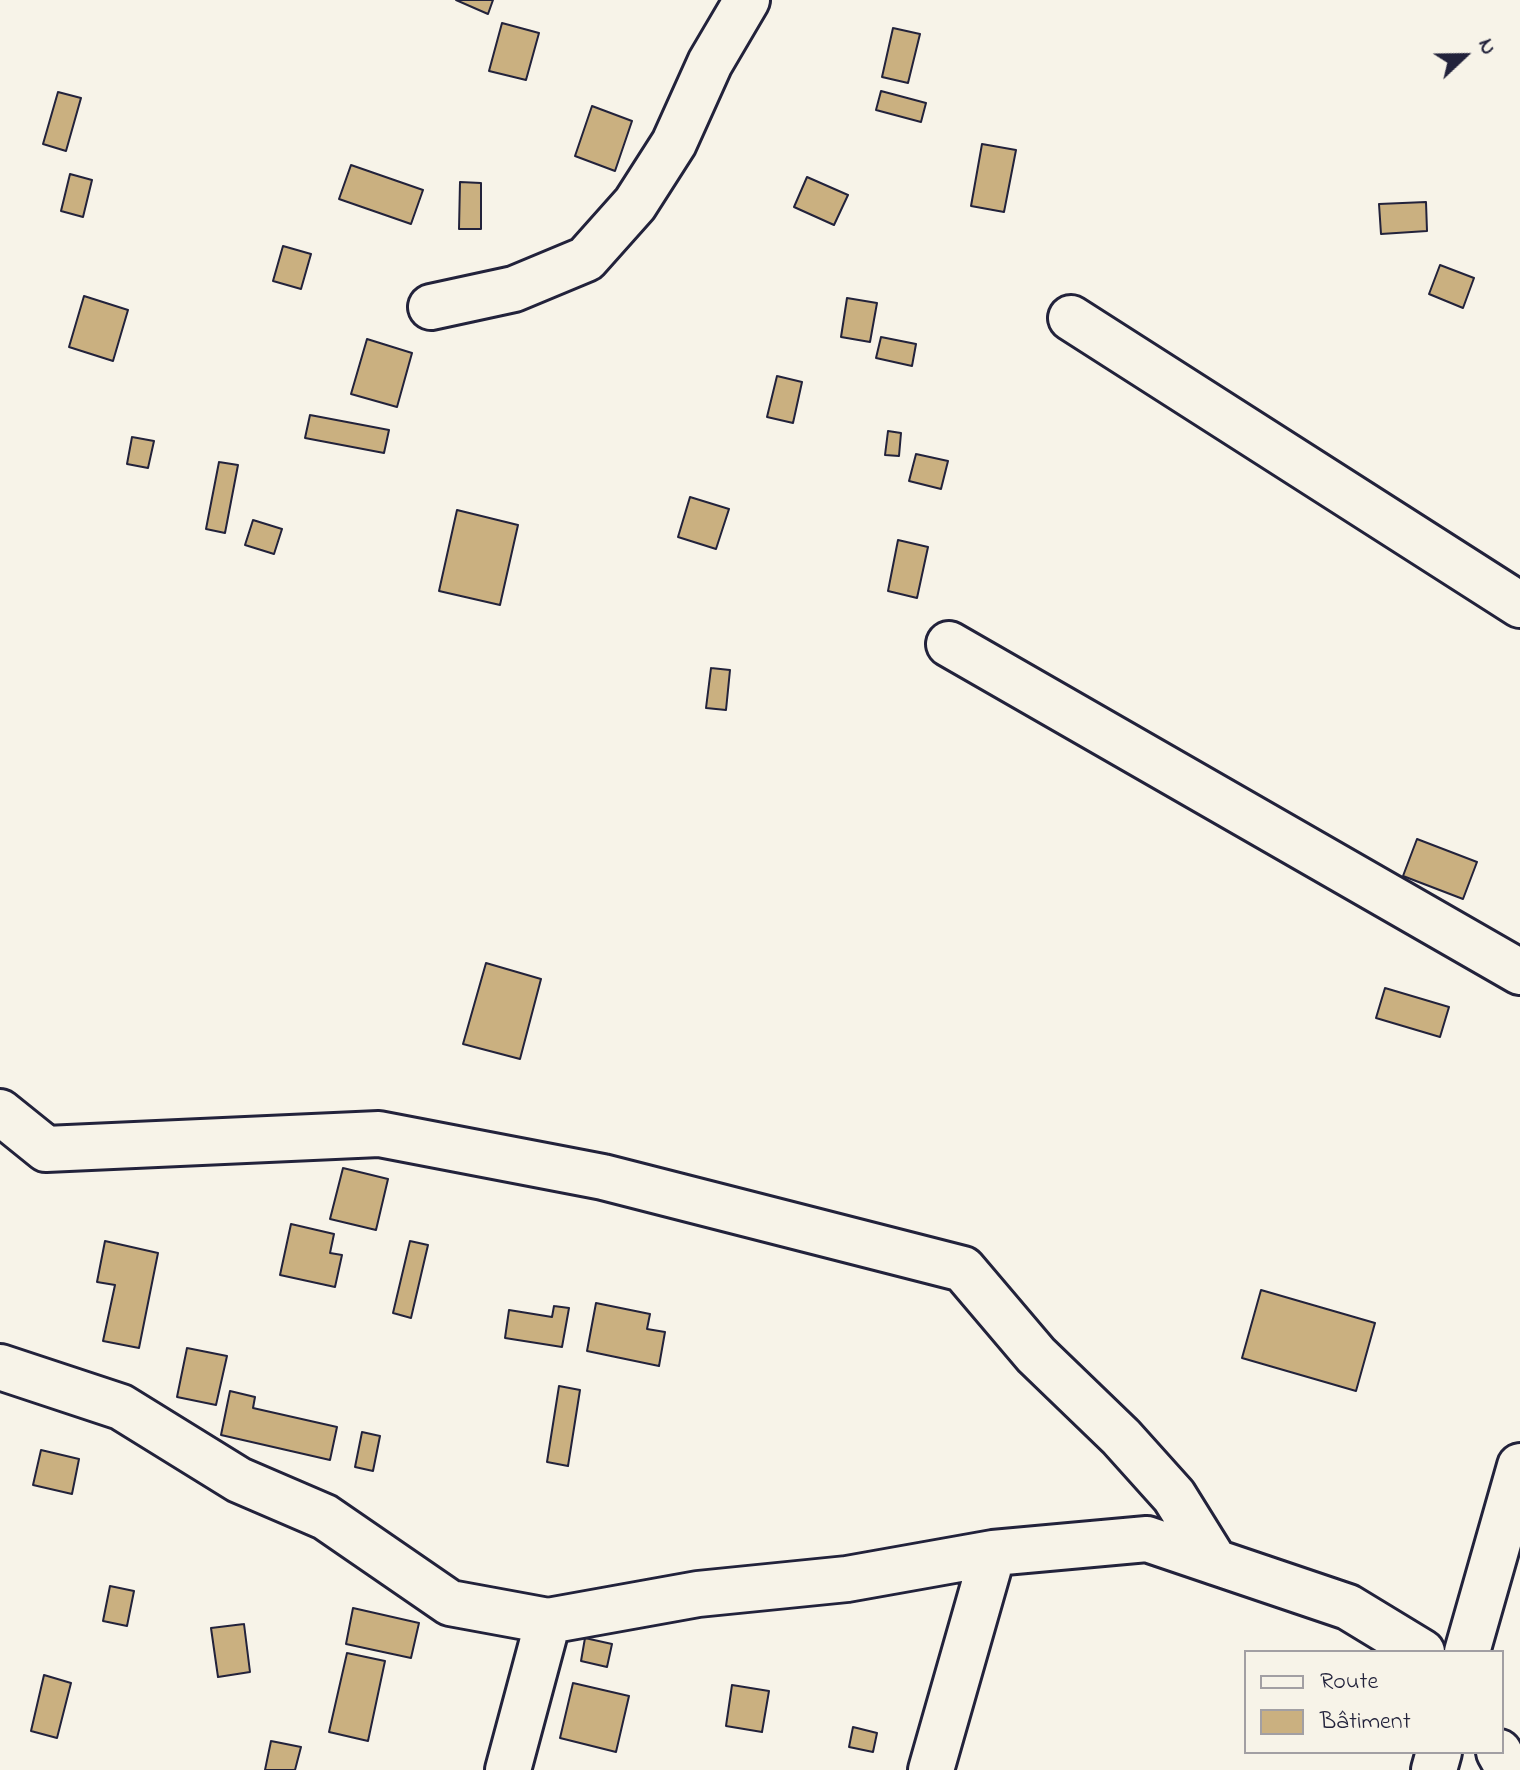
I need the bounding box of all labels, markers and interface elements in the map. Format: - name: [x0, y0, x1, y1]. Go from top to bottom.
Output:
- north arrow: [1424, 16, 1504, 96]
- text: N: [1469, 34, 1504, 60]
- legend: [1244, 1650, 1504, 1754]
- text: Route: [1320, 1665, 1378, 1700]
- text: Bâtiment: [1320, 1705, 1411, 1740]

